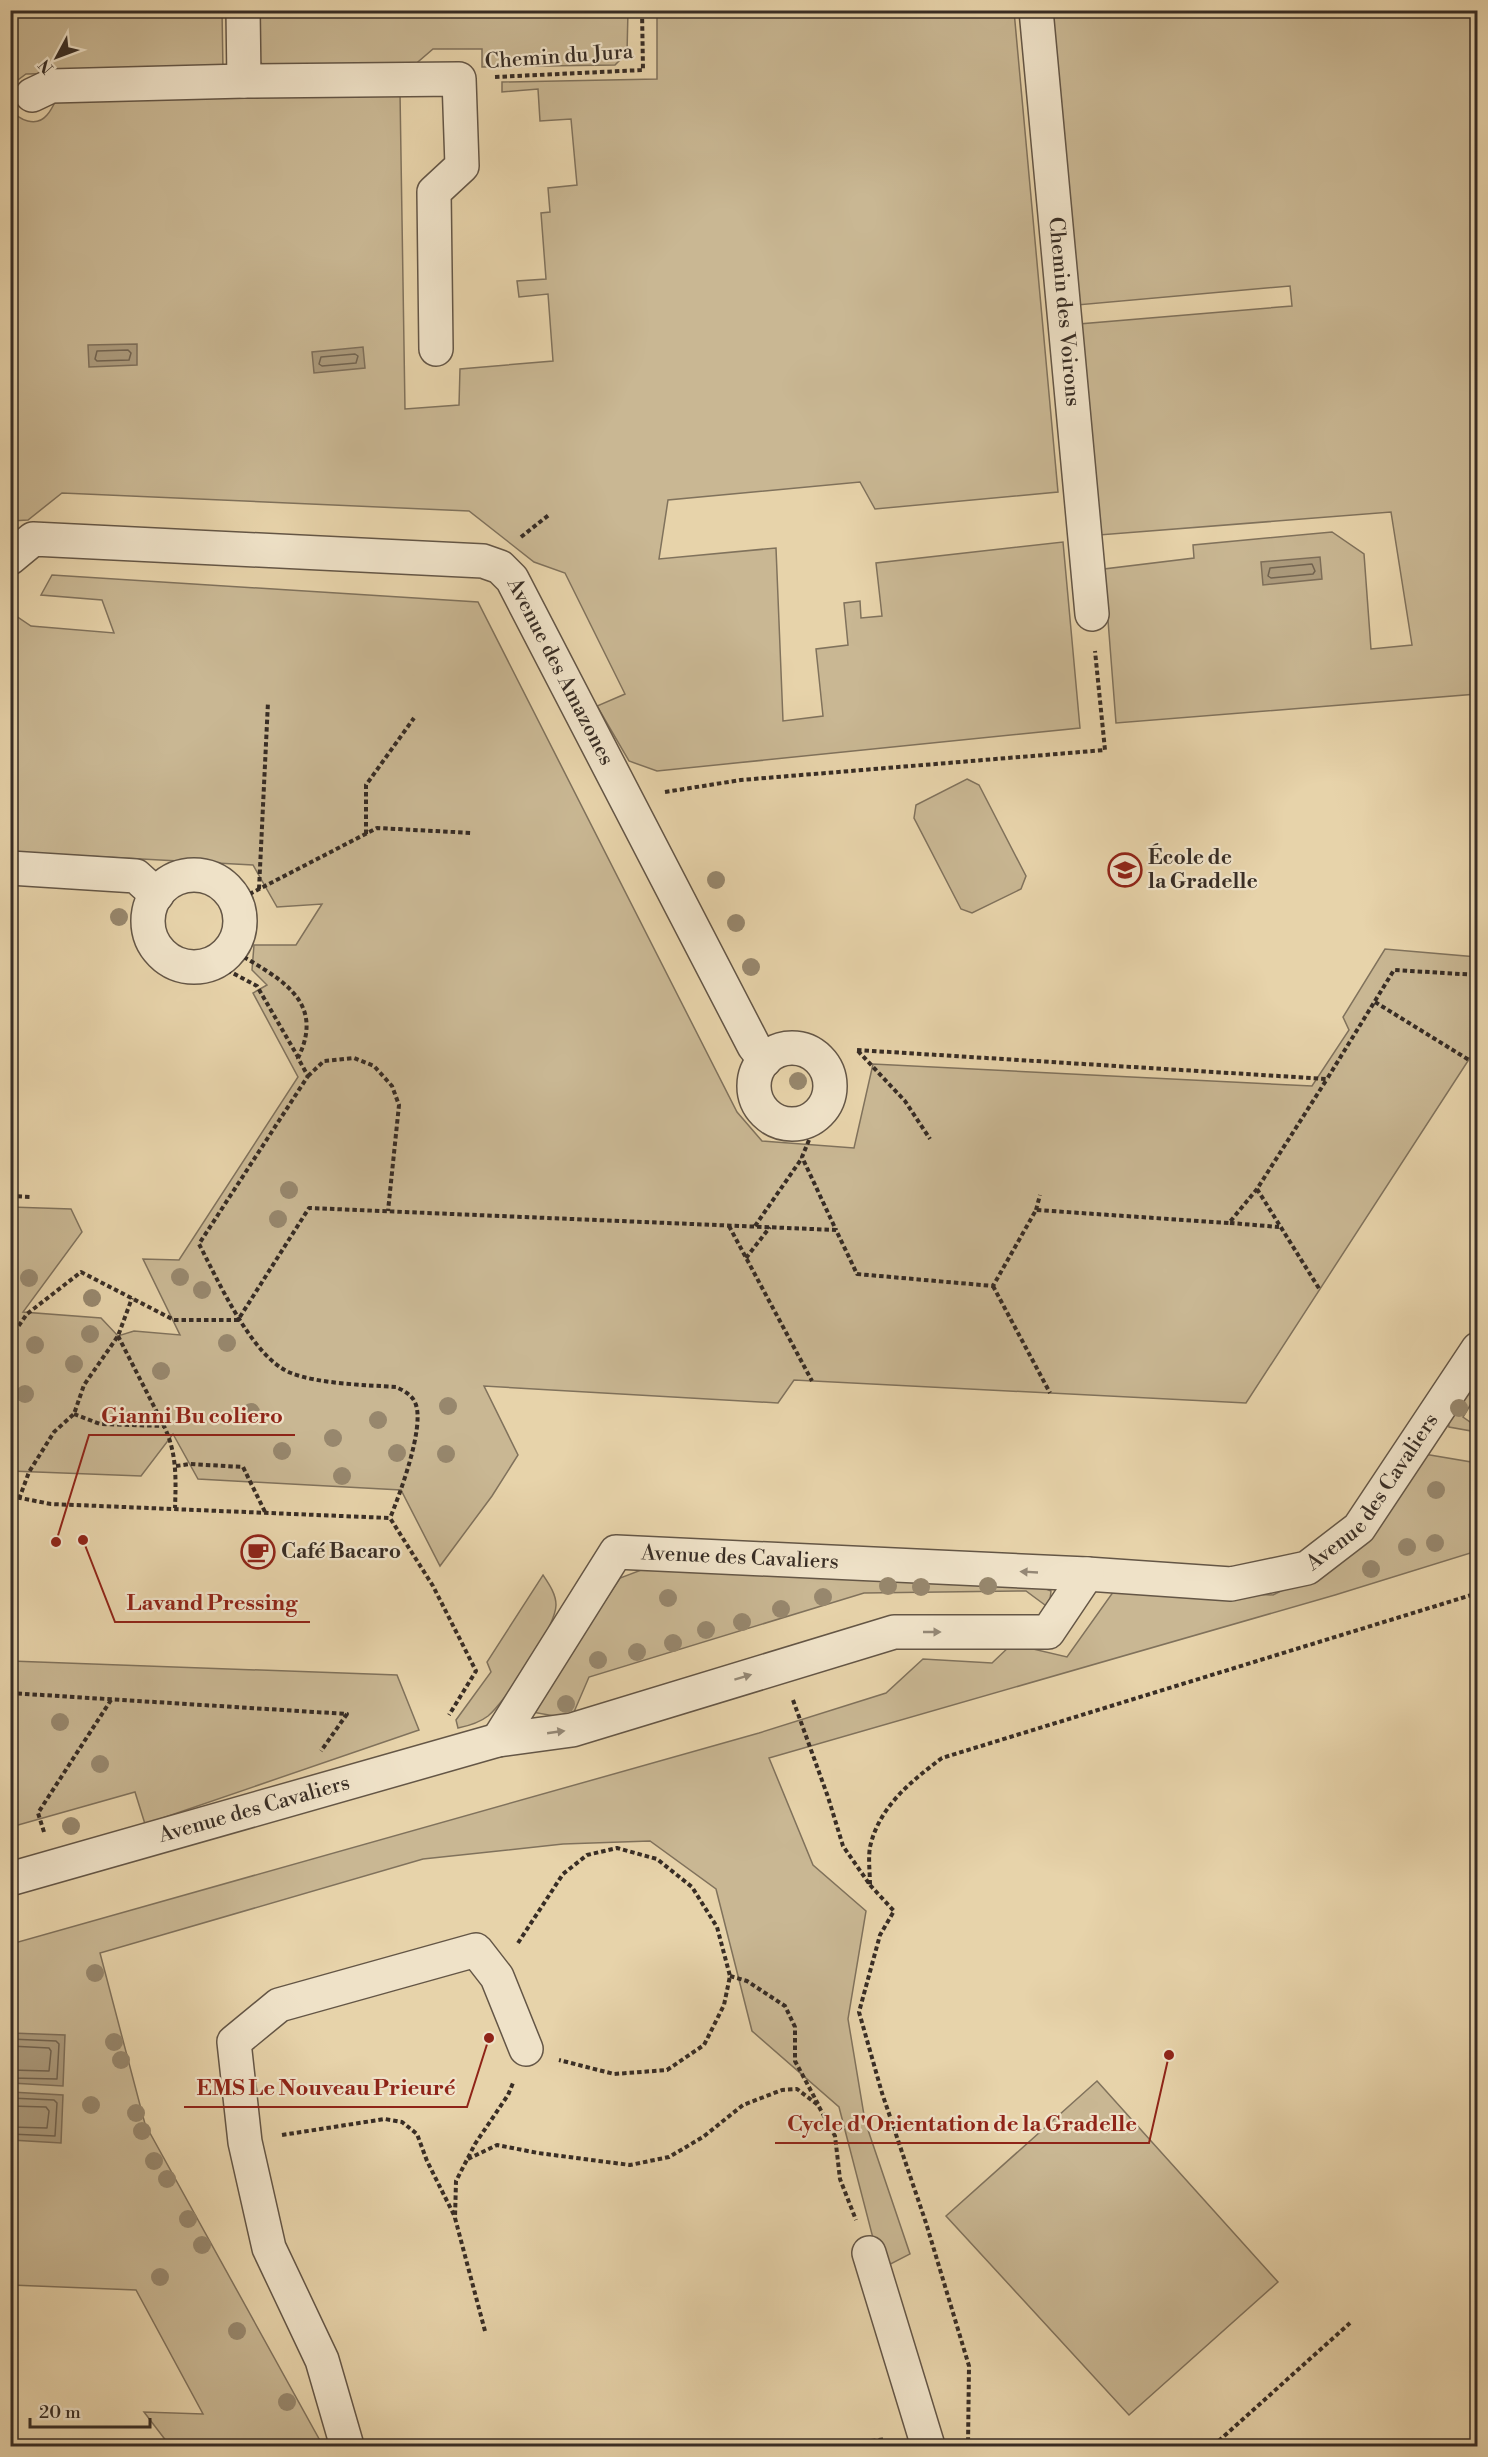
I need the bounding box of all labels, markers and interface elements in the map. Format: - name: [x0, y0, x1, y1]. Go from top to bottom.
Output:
- north arrow: [27, 27, 87, 87]
- street label: Chemin du Jura: [484, 39, 634, 75]
- text: N: [35, 55, 58, 78]
- street label: Chemin des Voirons: [1042, 216, 1086, 408]
- street label: Avenue des Amazones: [500, 573, 619, 770]
- place label: École de la Gradelle: [1148, 843, 1258, 895]
- school or university icon: École de la Gradelle: [1107, 852, 1143, 888]
- callout: Gianni Bu coliero: [89, 1395, 295, 1435]
- text: Gianni Bu coliero: [101, 1403, 283, 1430]
- street label: Avenue des Cavaliers: [1300, 1409, 1444, 1577]
- cafe icon: Café Bacaro: [240, 1534, 276, 1570]
- place label: Café Bacaro: [281, 1539, 401, 1565]
- street label: Avenue des Cavaliers: [640, 1540, 839, 1575]
- one-way arrow: [1019, 1567, 1038, 1576]
- callout: Lavand Pressing: [115, 1582, 310, 1622]
- text: Lavand Pressing: [127, 1590, 298, 1617]
- one-way arrow: [922, 1627, 941, 1637]
- one-way arrow: [734, 1672, 752, 1681]
- one-way arrow: [547, 1727, 566, 1737]
- street label: Avenue des Cavaliers: [155, 1770, 353, 1849]
- callout: EMS Le Nouveau Prieuré: [184, 2067, 467, 2107]
- text: EMS Le Nouveau Prieuré: [196, 2075, 456, 2102]
- callout: Cycle d'Orientation de la Gradelle: [775, 2103, 1149, 2143]
- text: Cycle d'Orientation de la Gradelle: [787, 2111, 1137, 2138]
- scale bar: [30, 2391, 150, 2429]
- text: 20 m: [39, 2401, 81, 2424]

